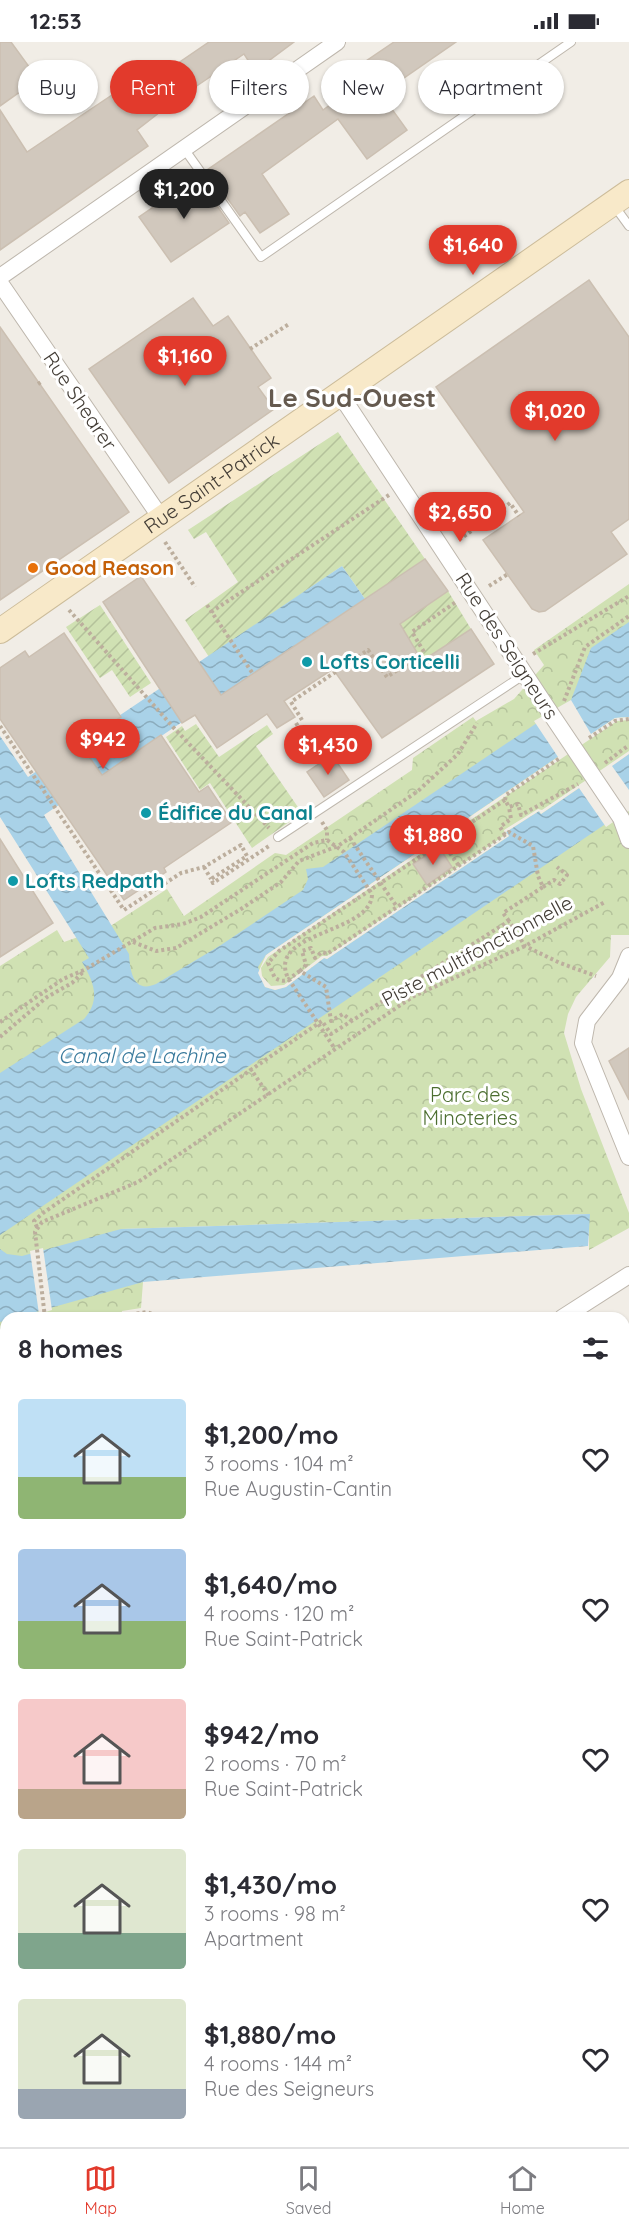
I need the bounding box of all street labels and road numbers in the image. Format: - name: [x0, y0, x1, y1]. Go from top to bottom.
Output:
- street label: Rue Shearer: [38, 347, 123, 455]
- street label: Rue Saint-Patrick: [139, 427, 284, 539]
- street label: Rue des Seigneurs: [451, 568, 564, 724]
- street label: Piste multifonctionnelle: [377, 890, 576, 1011]

